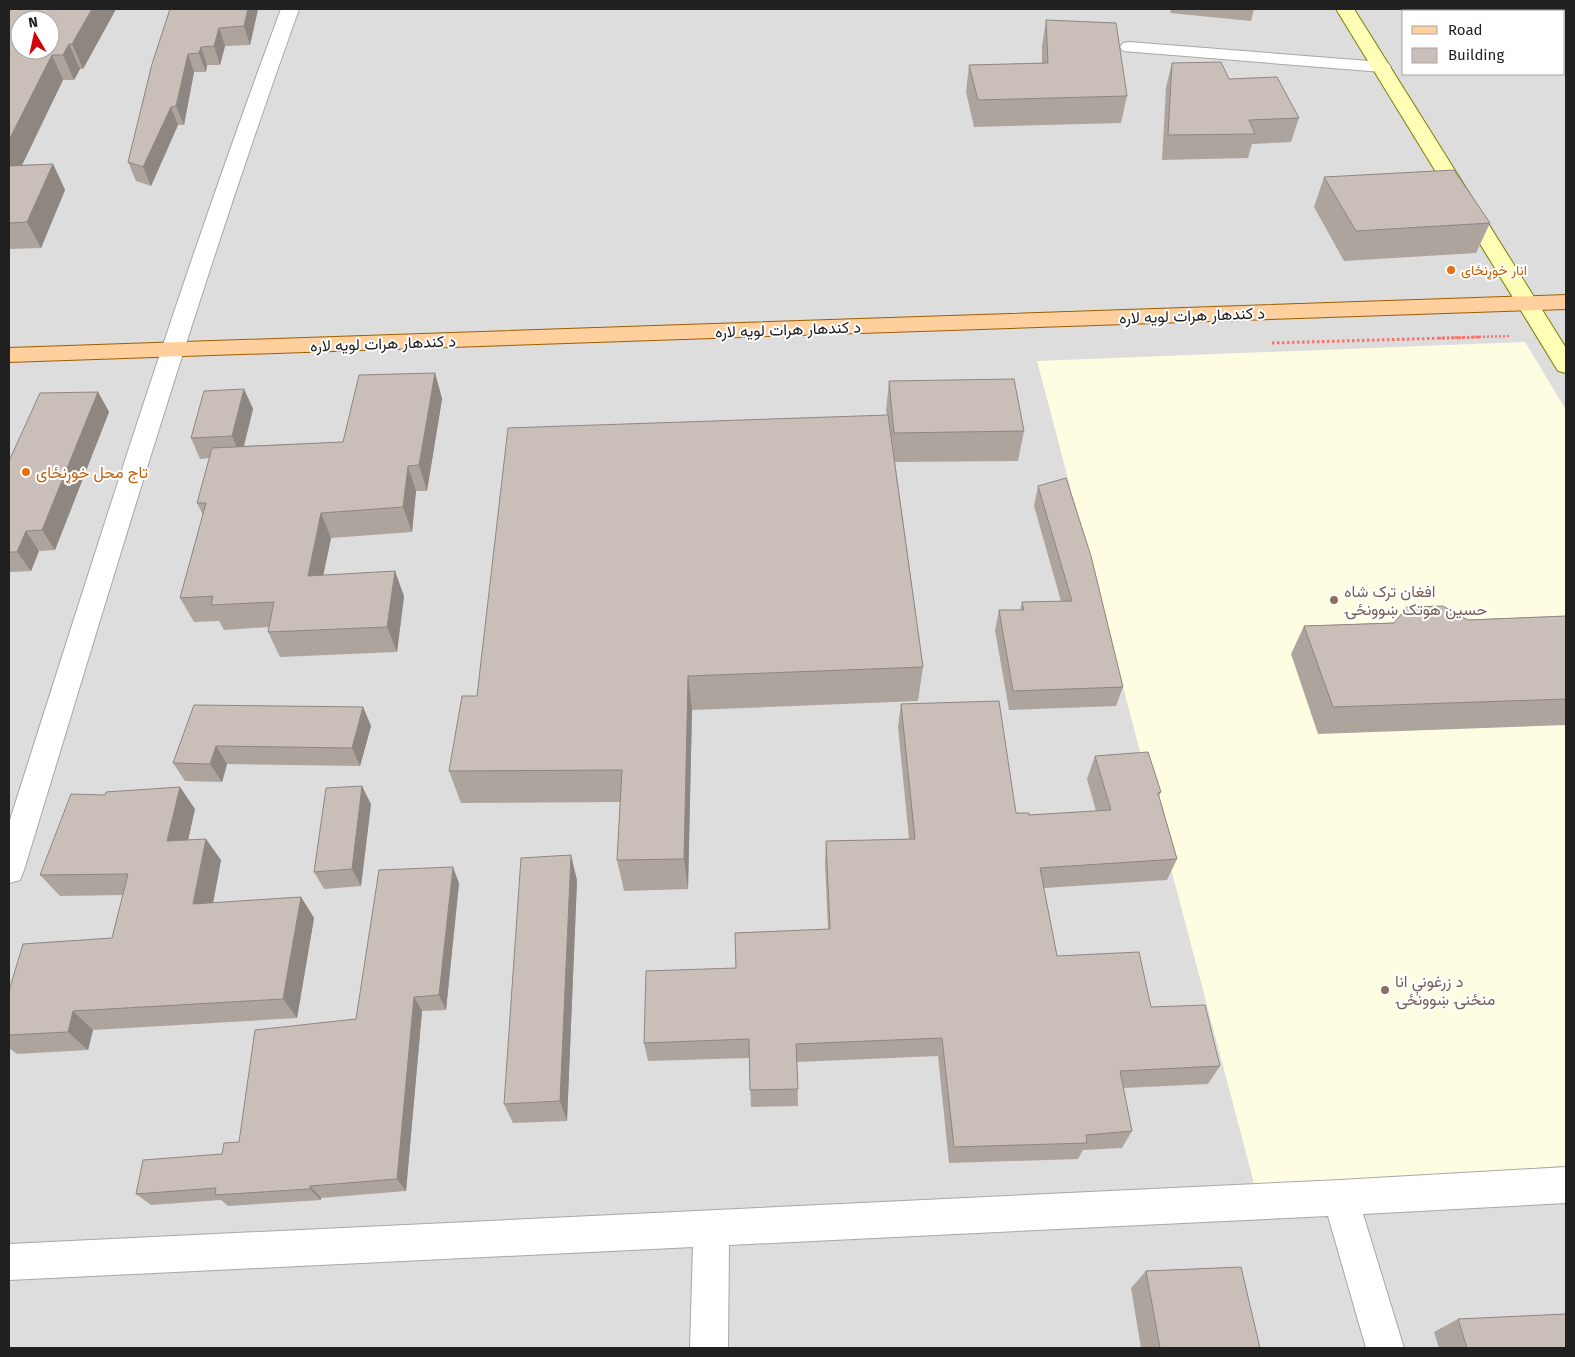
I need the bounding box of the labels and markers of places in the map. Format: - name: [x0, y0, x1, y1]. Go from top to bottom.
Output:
- place label: انار خوړنځای: [1461, 262, 1527, 280]
- marker: انار خوړنځای: [1445, 264, 1457, 276]
- place label: تاج محل خوړنځای: [36, 463, 148, 484]
- marker: تاج محل خوړنځای: [20, 466, 32, 478]
- place label: افغان ترک شاه حسین هوتک ښوونځۍ: [1344, 582, 1488, 620]
- marker: افغان ترک شاه حسین هوتک ښوونځۍ: [1328, 594, 1340, 606]
- place label: د زرغونې انا منځنۍ ښوونځۍ: [1395, 972, 1495, 1010]
- marker: د زرغونې انا منځنۍ ښوونځۍ: [1379, 984, 1391, 996]

